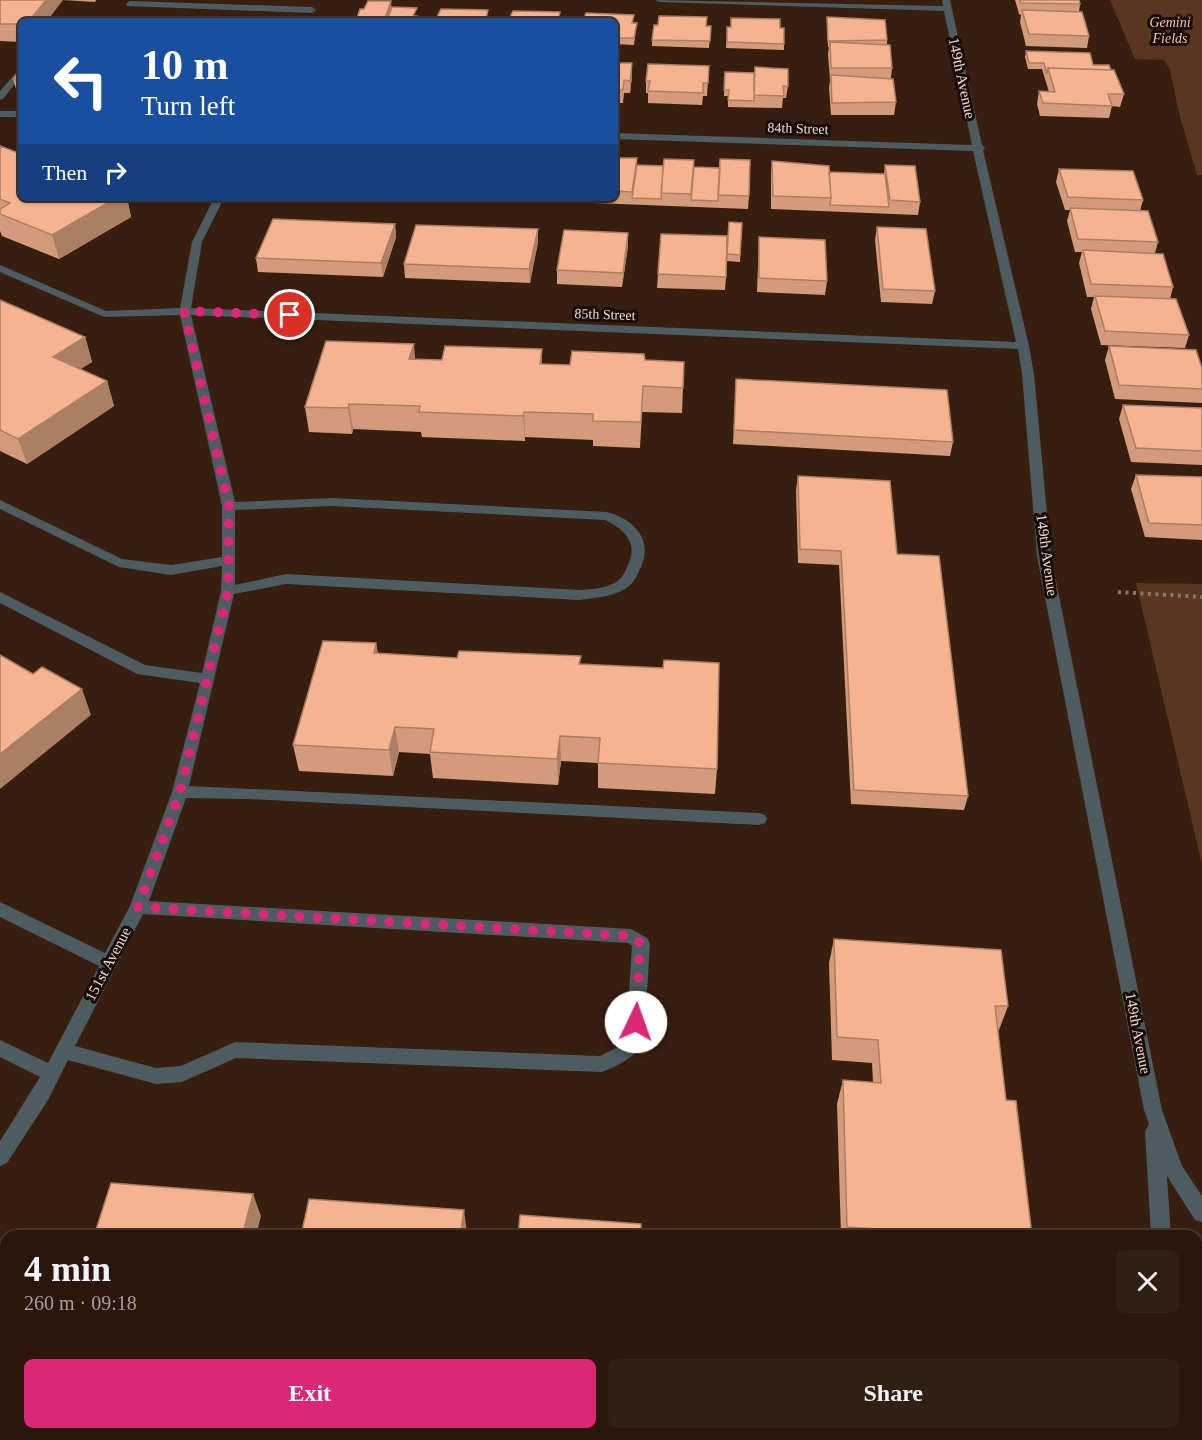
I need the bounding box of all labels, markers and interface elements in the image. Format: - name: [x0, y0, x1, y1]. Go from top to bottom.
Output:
- park label: Gemini Fields: [1149, 15, 1191, 46]
- street label: 149th Avenue: [946, 36, 978, 120]
- icon: left: [42, 42, 120, 120]
- text: 10 m: [141, 42, 229, 88]
- text: Turn left: [141, 91, 235, 121]
- street label: 84th Street: [767, 120, 829, 137]
- icon: right: [99, 156, 132, 189]
- text: Then: [42, 160, 87, 185]
- pin: [264, 289, 315, 340]
- icon: arrive: [273, 298, 306, 331]
- street label: 85th Street: [574, 306, 636, 323]
- street label: 149th Avenue: [1033, 513, 1061, 597]
- street label: 151st Avenue: [82, 924, 134, 1004]
- position arrow: [604, 990, 668, 1054]
- street label: 149th Avenue: [1122, 991, 1154, 1075]
- text: 4 min: [24, 1249, 111, 1289]
- button: close: [1116, 1250, 1179, 1313]
- text: 260 m · 09:18: [24, 1292, 137, 1314]
- button: Exit: [24, 1359, 596, 1428]
- button: Share: [608, 1359, 1179, 1428]

